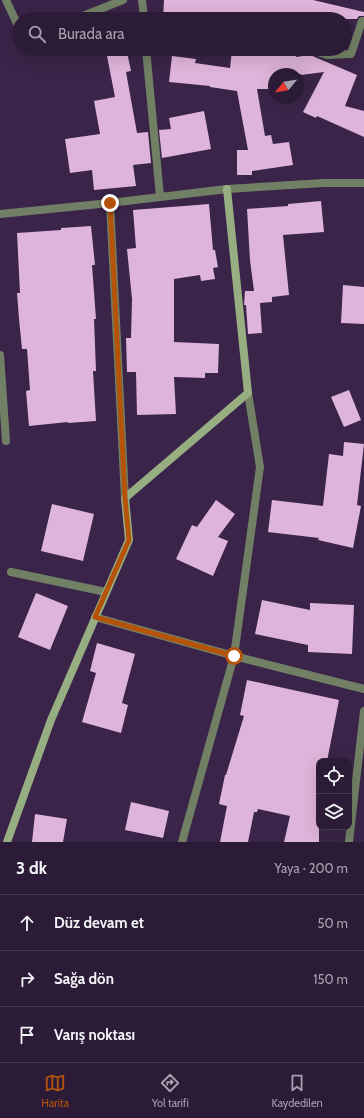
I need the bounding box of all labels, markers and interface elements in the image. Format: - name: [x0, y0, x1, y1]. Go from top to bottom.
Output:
- search box: [12, 12, 352, 56]
- icon: search: [26, 23, 48, 45]
- text: Burada ara: [58, 25, 125, 43]
- north arrow: [268, 68, 304, 104]
- route end: [101, 194, 119, 212]
- route start: [225, 647, 243, 665]
- map controls: [316, 758, 352, 830]
- button: locate: [316, 758, 352, 794]
- button: layers: [316, 794, 352, 830]
- text: 3 dk: [16, 858, 47, 878]
- text: Yaya · 200 m: [275, 860, 348, 876]
- icon: ahead: [16, 912, 38, 934]
- text: Düz devam et: [54, 914, 144, 932]
- text: 50 m: [318, 915, 348, 931]
- icon: right: [16, 968, 38, 990]
- text: Sağa dön: [54, 970, 114, 988]
- text: 150 m: [313, 971, 348, 987]
- icon: arrive: [16, 1024, 38, 1046]
- text: Varış noktası: [54, 1026, 135, 1044]
- tab: Harita: [41, 1072, 69, 1110]
- tab: Yol tarifi: [152, 1072, 189, 1110]
- tab: Kaydedilen: [271, 1072, 323, 1110]

